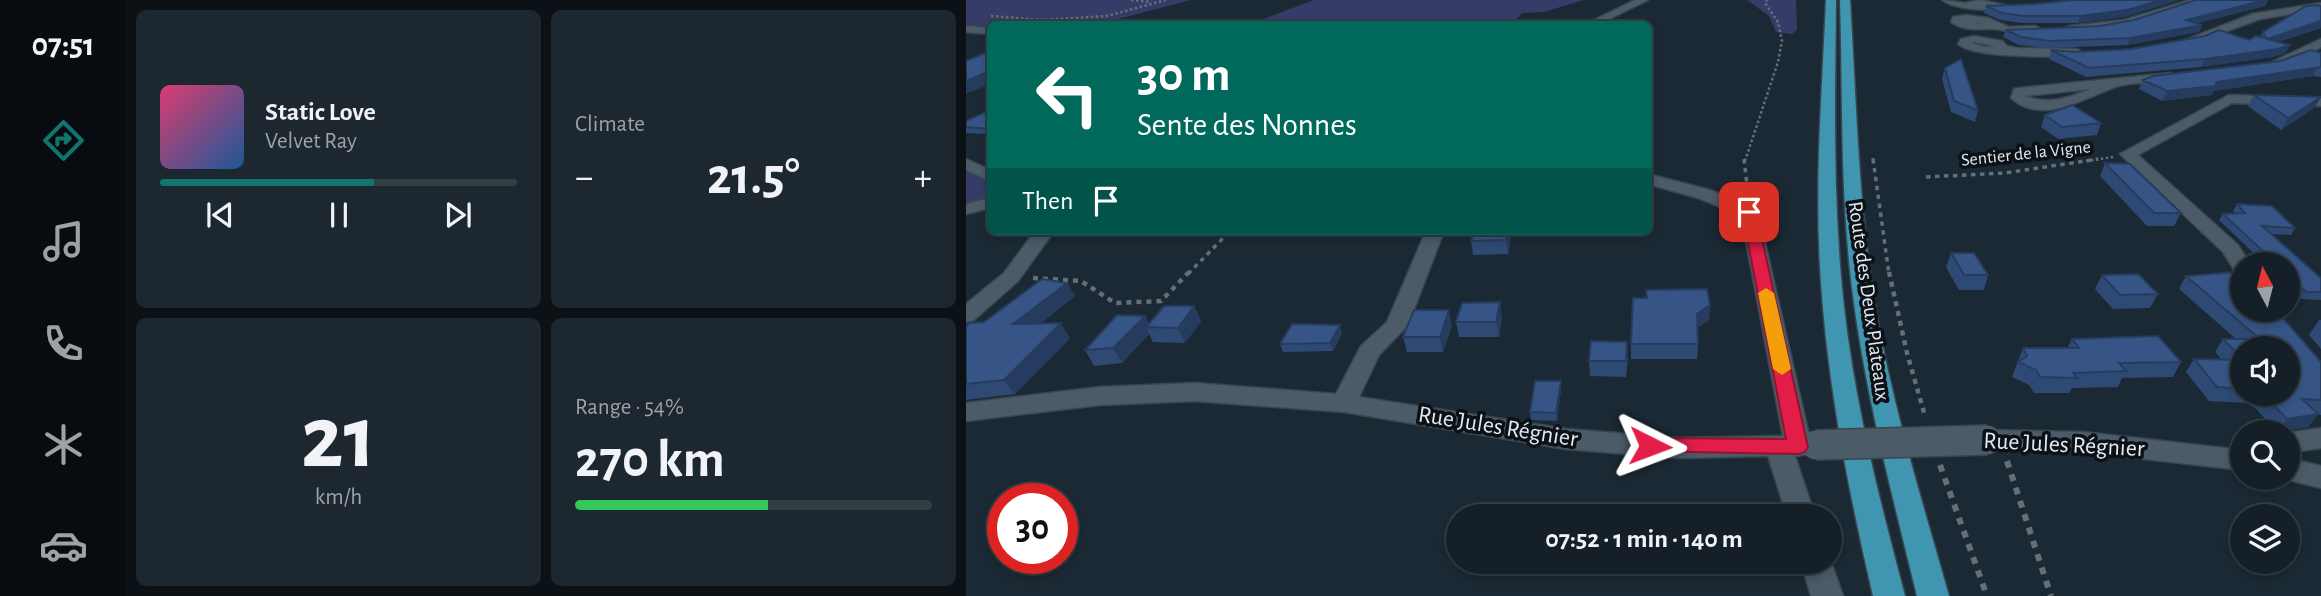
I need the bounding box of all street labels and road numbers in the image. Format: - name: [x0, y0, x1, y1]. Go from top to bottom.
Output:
- street label: Sentier de la Vigne: [1960, 138, 2092, 170]
- street label: Route des Deux Plateaux: [1845, 200, 1893, 402]
- street label: Rue Jules Régnier: [1416, 403, 1580, 452]
- street label: Rue Jules Régnier: [1983, 429, 2145, 461]

